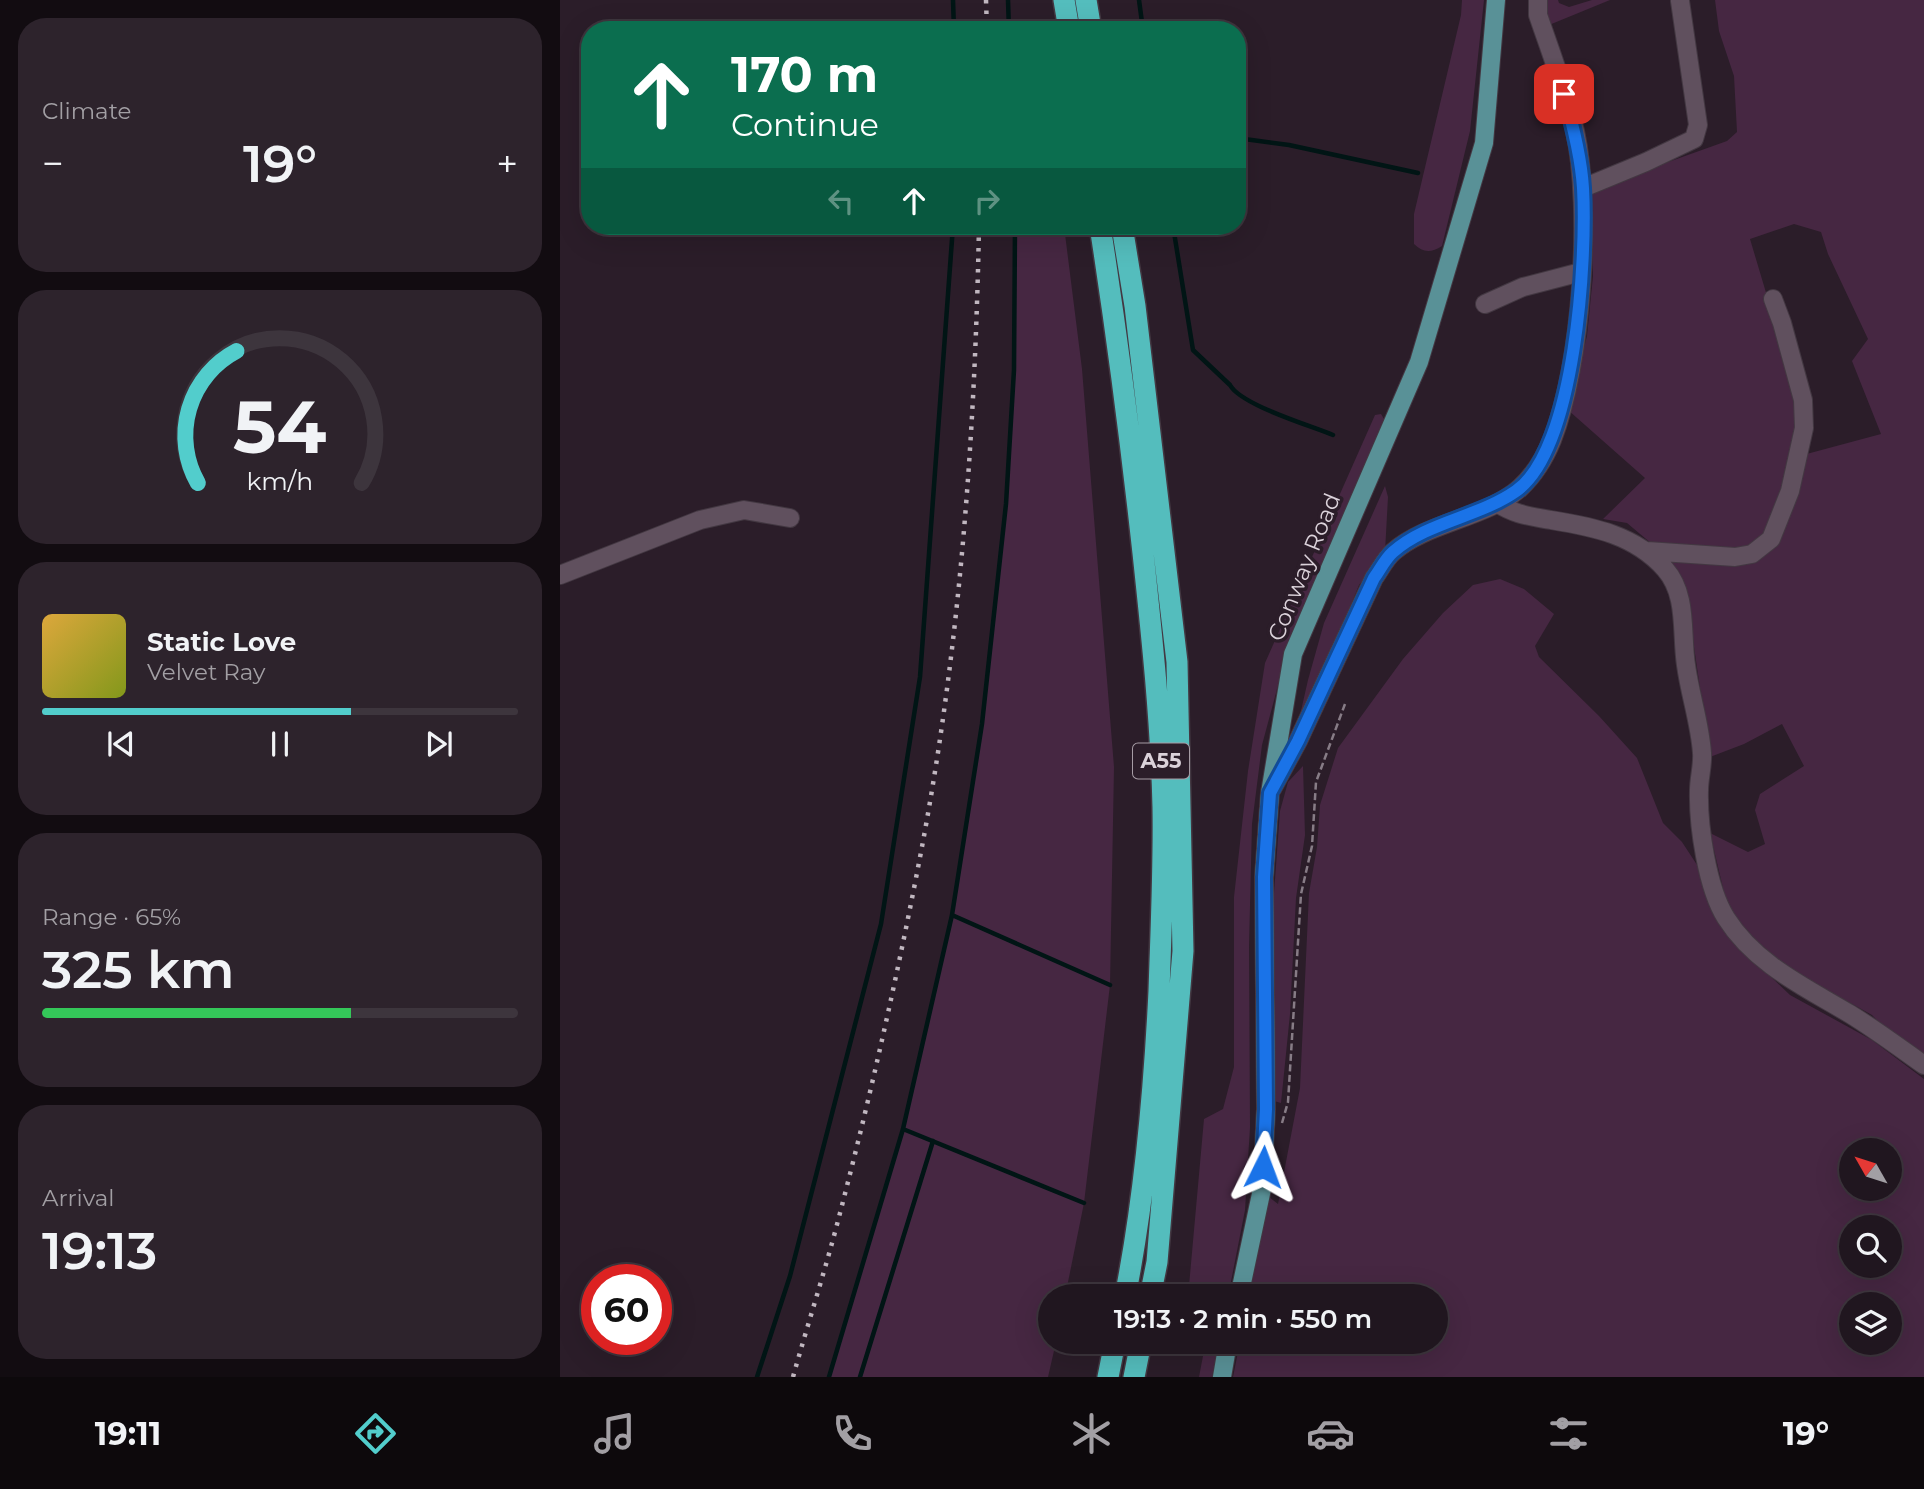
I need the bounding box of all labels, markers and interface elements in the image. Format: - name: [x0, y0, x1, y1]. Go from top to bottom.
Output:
- text: 170 m: [731, 45, 878, 104]
- icon: ahead: [616, 49, 707, 140]
- pin: [1534, 64, 1594, 124]
- icon: arrive: [1545, 75, 1583, 113]
- text: Climate: [42, 97, 131, 125]
- text: Continue: [731, 105, 879, 144]
- text: 19°: [243, 132, 317, 195]
- text: −: [42, 140, 64, 187]
- text: +: [496, 140, 518, 187]
- icon: left: [822, 182, 860, 220]
- icon: ahead: [895, 182, 933, 220]
- icon: right: [968, 182, 1006, 220]
- text: 54: [233, 383, 327, 471]
- text: km/h: [247, 465, 313, 495]
- street label: Conway Road: [1262, 489, 1346, 645]
- text: Static Love: [147, 626, 296, 658]
- text: Velvet Ray: [147, 658, 265, 686]
- icon: previous: [102, 725, 140, 763]
- icon: pause: [261, 725, 299, 763]
- icon: next: [420, 725, 458, 763]
- road number: A55: [1133, 744, 1189, 778]
- text: Range · 65%: [42, 903, 181, 931]
- text: 325 km: [42, 938, 235, 1001]
- position arrow: [1226, 1130, 1300, 1204]
- north arrow: [1839, 1138, 1902, 1200]
- map controls: [1839, 1138, 1902, 1355]
- text: Arrival: [42, 1184, 115, 1212]
- button: search: [1839, 1215, 1902, 1278]
- text: 19:13: [42, 1219, 157, 1282]
- speed limit sign: 60: [581, 1264, 672, 1355]
- button: layers: [1839, 1292, 1902, 1355]
- text: 19:13 · 2 min · 550 m: [1114, 1303, 1372, 1335]
- icon: directions: [351, 1409, 400, 1458]
- icon: music: [590, 1409, 639, 1458]
- icon: phone: [828, 1409, 877, 1458]
- icon: climate: [1067, 1409, 1116, 1458]
- icon: car: [1306, 1409, 1355, 1458]
- icon: filters: [1544, 1409, 1593, 1458]
- text: 19:11: [95, 1414, 161, 1453]
- text: 19°: [1783, 1414, 1829, 1453]

